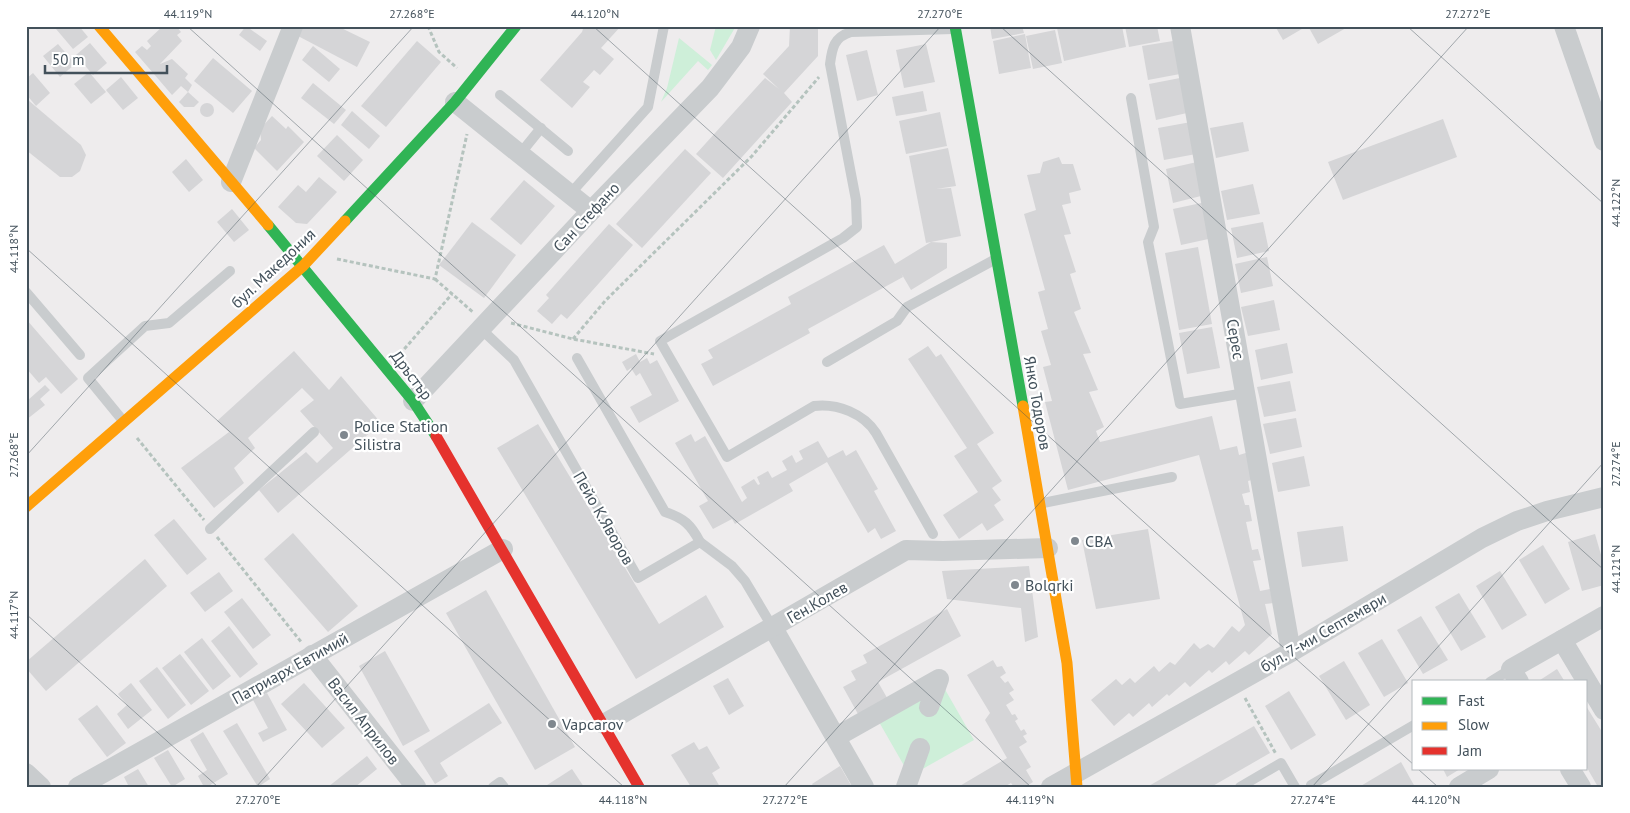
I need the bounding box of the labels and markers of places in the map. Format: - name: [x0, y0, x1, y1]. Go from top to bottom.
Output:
- place label: Police Station Silistra: [354, 416, 448, 454]
- marker: Police Station Silistra: [338, 429, 350, 441]
- place label: CBA: [1085, 531, 1113, 551]
- marker: CBA: [1069, 535, 1081, 547]
- place label: Bolqrki: [1025, 575, 1074, 595]
- marker: Bolqrki: [1009, 579, 1021, 591]
- place label: Vapcarov: [561, 714, 624, 734]
- marker: Vapcarov: [546, 718, 558, 730]

